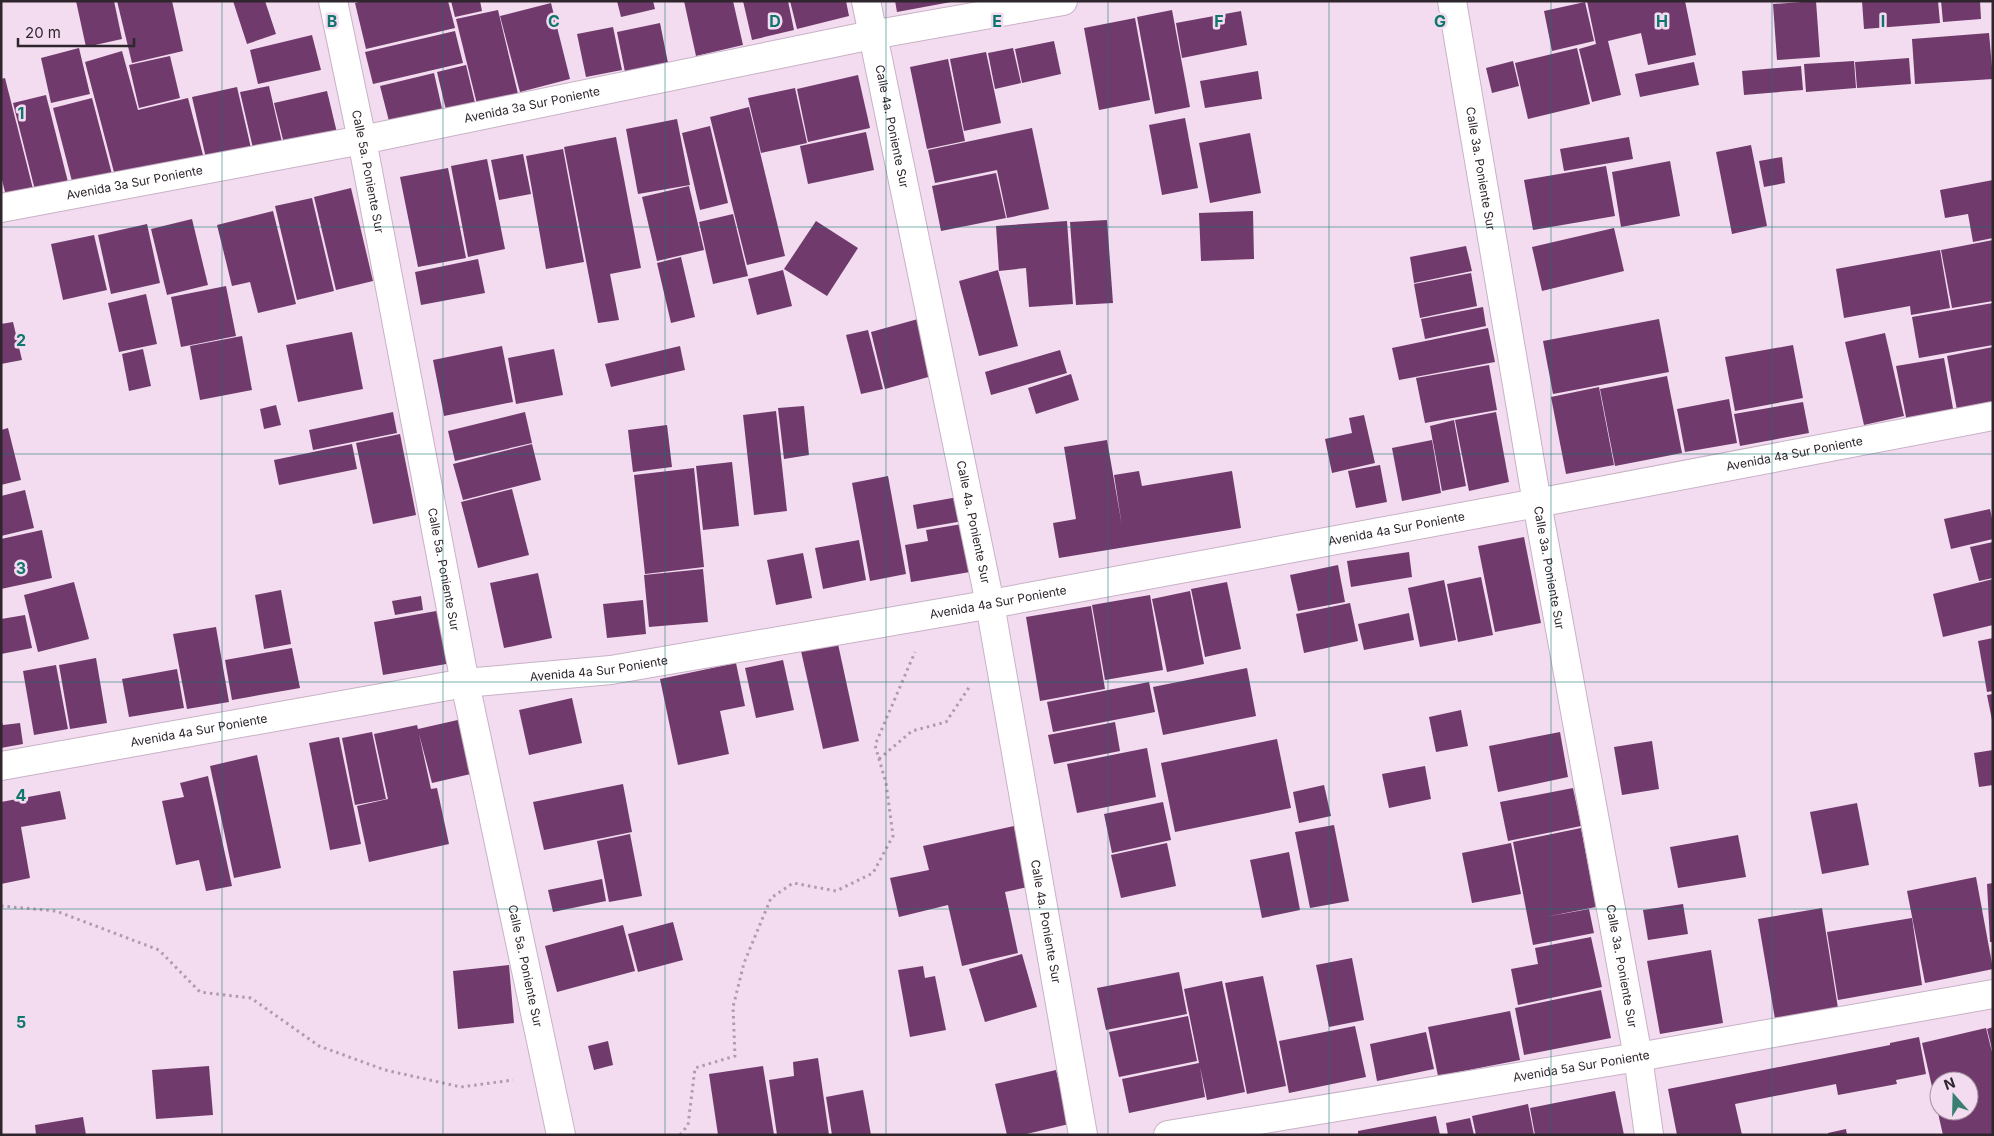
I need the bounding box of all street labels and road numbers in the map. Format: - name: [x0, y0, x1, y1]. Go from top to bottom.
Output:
- street label: Calle 4a. Poniente Sur: [872, 63, 912, 190]
- street label: Avenida 3a Sur Poniente: [463, 83, 601, 126]
- street label: Calle 3a. Poniente Sur: [1463, 106, 1499, 232]
- street label: Calle 5a. Poniente Sur: [349, 109, 388, 235]
- street label: Avenida 3a Sur Poniente: [65, 162, 204, 203]
- street label: Avenida 4a Sur Poniente: [1725, 433, 1864, 474]
- street label: Calle 4a. Poniente Sur: [954, 459, 994, 585]
- street label: Calle 3a. Poniente Sur: [1531, 505, 1568, 631]
- street label: Calle 5a. Poniente Sur: [425, 506, 463, 633]
- street label: Avenida 4a Sur Poniente: [1327, 508, 1466, 548]
- street label: Avenida 4a Sur Poniente: [929, 582, 1068, 622]
- street label: Avenida 4a Sur Poniente: [529, 652, 669, 684]
- street label: Avenida 4a Sur Poniente: [129, 711, 268, 750]
- street label: Calle 4a. Poniente Sur: [1028, 858, 1064, 985]
- street label: Calle 5a. Poniente Sur: [505, 903, 546, 1029]
- street label: Calle 3a. Poniente Sur: [1603, 903, 1641, 1029]
- street label: Avenida 5a Sur Poniente: [1512, 1047, 1651, 1085]

